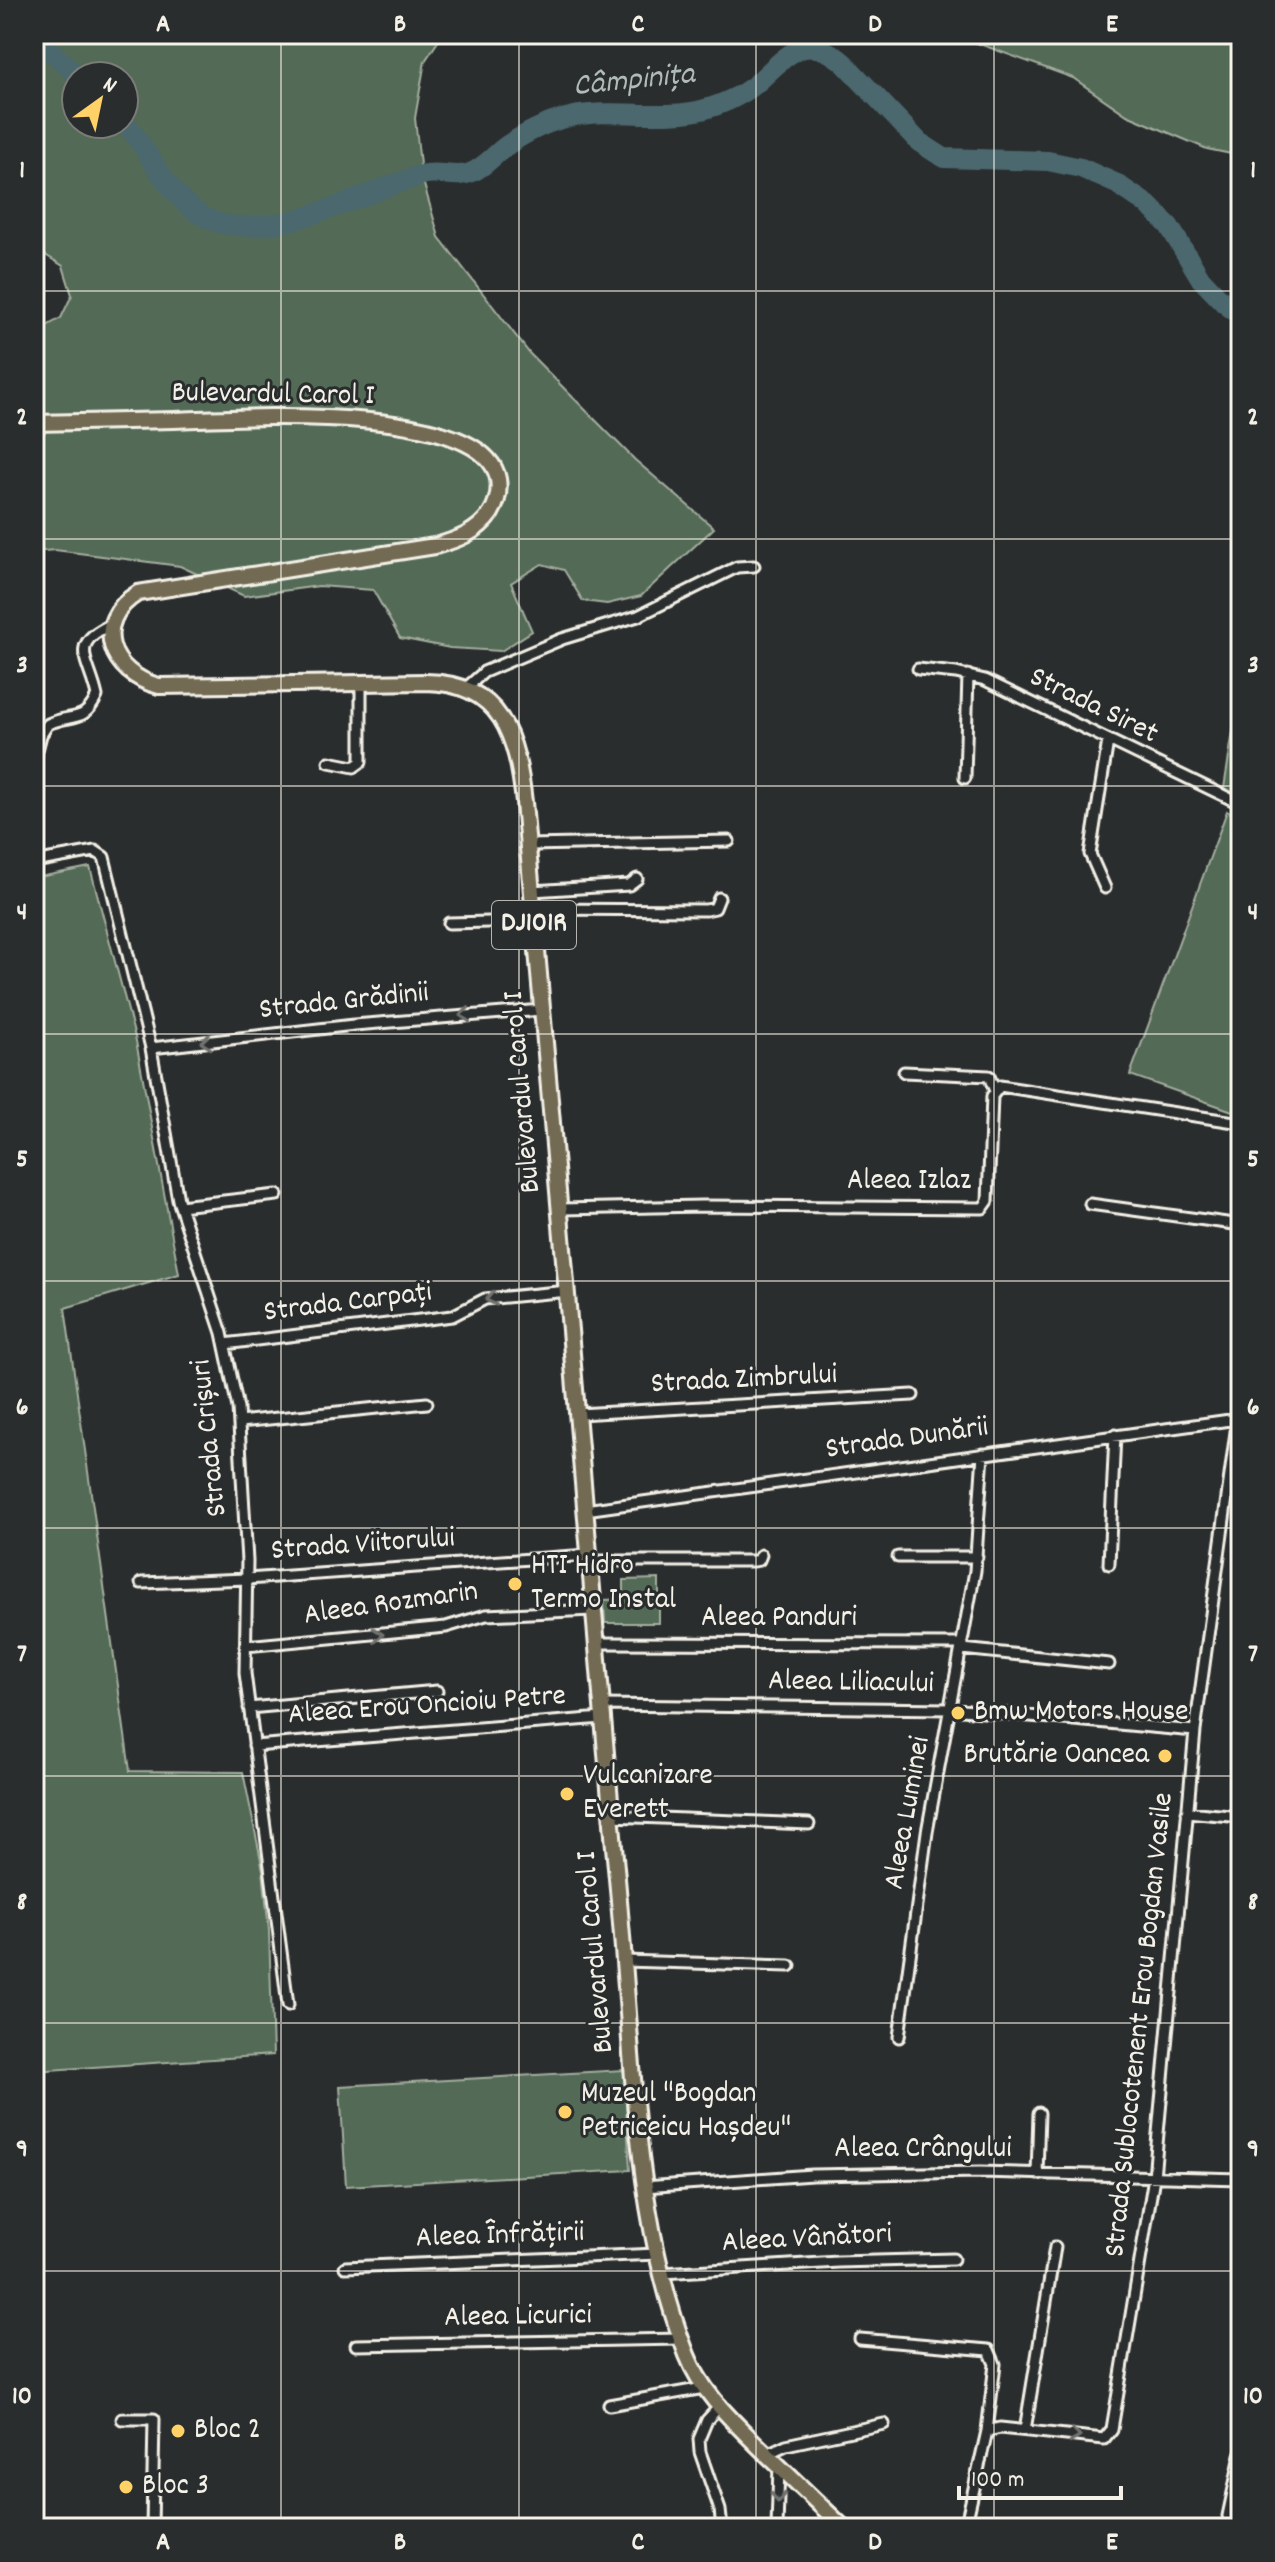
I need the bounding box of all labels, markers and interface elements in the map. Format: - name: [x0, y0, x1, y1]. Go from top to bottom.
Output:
- text: A: [156, 7, 170, 44]
- text: B: [394, 7, 406, 44]
- text: C: [632, 7, 645, 44]
- text: D: [868, 7, 882, 44]
- text: E: [1106, 7, 1118, 44]
- water label: Câmpinița: [571, 53, 699, 111]
- north arrow: [60, 60, 140, 140]
- text: N: [96, 70, 122, 102]
- text: 1: [19, 153, 25, 190]
- text: 1: [1250, 153, 1256, 190]
- street label: Bulevardul Carol I: [171, 373, 375, 419]
- text: 2: [16, 400, 28, 437]
- text: 2: [1247, 400, 1259, 437]
- text: 3: [16, 648, 28, 685]
- text: 3: [1247, 648, 1259, 685]
- street label: Strada Siret: [1021, 657, 1165, 757]
- text: 4: [17, 895, 27, 932]
- text: 4: [1248, 895, 1258, 932]
- road number: DJ101R: [492, 901, 576, 949]
- street label: Strada Grădinii: [257, 973, 431, 1033]
- street label: Bulevardul Carol I: [494, 989, 554, 1195]
- one-way arrow: [458, 1007, 471, 1024]
- one-way arrow: [199, 1033, 212, 1050]
- text: 5: [16, 1142, 28, 1179]
- text: 5: [1247, 1142, 1259, 1179]
- street label: Aleea Izlaz: [847, 1161, 972, 1204]
- street label: Strada Carpați: [262, 1272, 434, 1336]
- one-way arrow: [484, 1290, 498, 1307]
- street label: Strada Zimbrului: [650, 1355, 838, 1407]
- street label: Strada Crișuri: [181, 1357, 241, 1519]
- text: 6: [16, 1390, 28, 1427]
- text: 6: [1247, 1390, 1259, 1427]
- street label: Strada Dunării: [823, 1407, 991, 1473]
- street label: Strada Viitorului: [270, 1518, 456, 1574]
- place label: HTI Hidro Termo Instal: [531, 1546, 676, 1623]
- street label: Aleea Rozmarin: [301, 1572, 481, 1638]
- marker: HTI Hidro Termo Instal: [506, 1575, 524, 1593]
- street label: Aleea Panduri: [701, 1598, 857, 1641]
- one-way arrow: [372, 1626, 385, 1643]
- text: 7: [17, 1637, 27, 1674]
- text: 7: [1248, 1637, 1258, 1674]
- street label: Aleea Liliacului: [768, 1661, 934, 1707]
- street label: Aleea Erou Oncioiu Petre: [287, 1676, 567, 1738]
- place label: Bmw Motors House: [974, 1692, 1188, 1735]
- marker: Bmw Motors House: [949, 1704, 967, 1722]
- street label: Aleea Luminei: [874, 1733, 944, 1893]
- place label: Brutărie Oancea: [964, 1735, 1150, 1778]
- marker: Brutărie Oancea: [1156, 1747, 1174, 1765]
- place label: Vulcanizare Everett: [583, 1756, 713, 1833]
- marker: Vulcanizare Everett: [558, 1785, 576, 1803]
- street label: Strada Sublocotenent Erou Bogdan Vasile: [1095, 1790, 1187, 2260]
- street label: Bulevardul Carol I: [567, 1849, 627, 2055]
- text: 8: [17, 1885, 27, 1922]
- text: 8: [1248, 1885, 1258, 1922]
- place label: Muzeul "Bogdan Petriceicu Hașdeu": [581, 2074, 791, 2151]
- marker: Muzeul "Bogdan Petriceicu Hașdeu": [556, 2103, 574, 2121]
- street label: Aleea Crângului: [834, 2129, 1012, 2172]
- text: 9: [16, 2132, 28, 2169]
- text: 9: [1247, 2132, 1259, 2169]
- street label: Aleea Înfrățirii: [415, 2213, 585, 2261]
- street label: Aleea Vânători: [721, 2214, 893, 2266]
- street label: Aleea Licurici: [444, 2295, 592, 2341]
- text: 10: [12, 2379, 32, 2416]
- text: 10: [1243, 2379, 1263, 2416]
- place label: Bloc 2: [194, 2410, 261, 2453]
- marker: Bloc 2: [169, 2422, 187, 2440]
- one-way arrow: [1069, 2428, 1082, 2445]
- scale bar: [959, 2450, 1121, 2500]
- text: 100 m: [971, 2464, 1024, 2498]
- place label: Bloc 3: [142, 2466, 209, 2509]
- marker: Bloc 3: [117, 2478, 135, 2496]
- one-way arrow: [769, 2491, 787, 2504]
- text: A: [156, 2525, 170, 2562]
- text: B: [394, 2525, 406, 2562]
- text: C: [632, 2525, 645, 2562]
- text: D: [868, 2525, 882, 2562]
- text: E: [1106, 2525, 1118, 2562]

